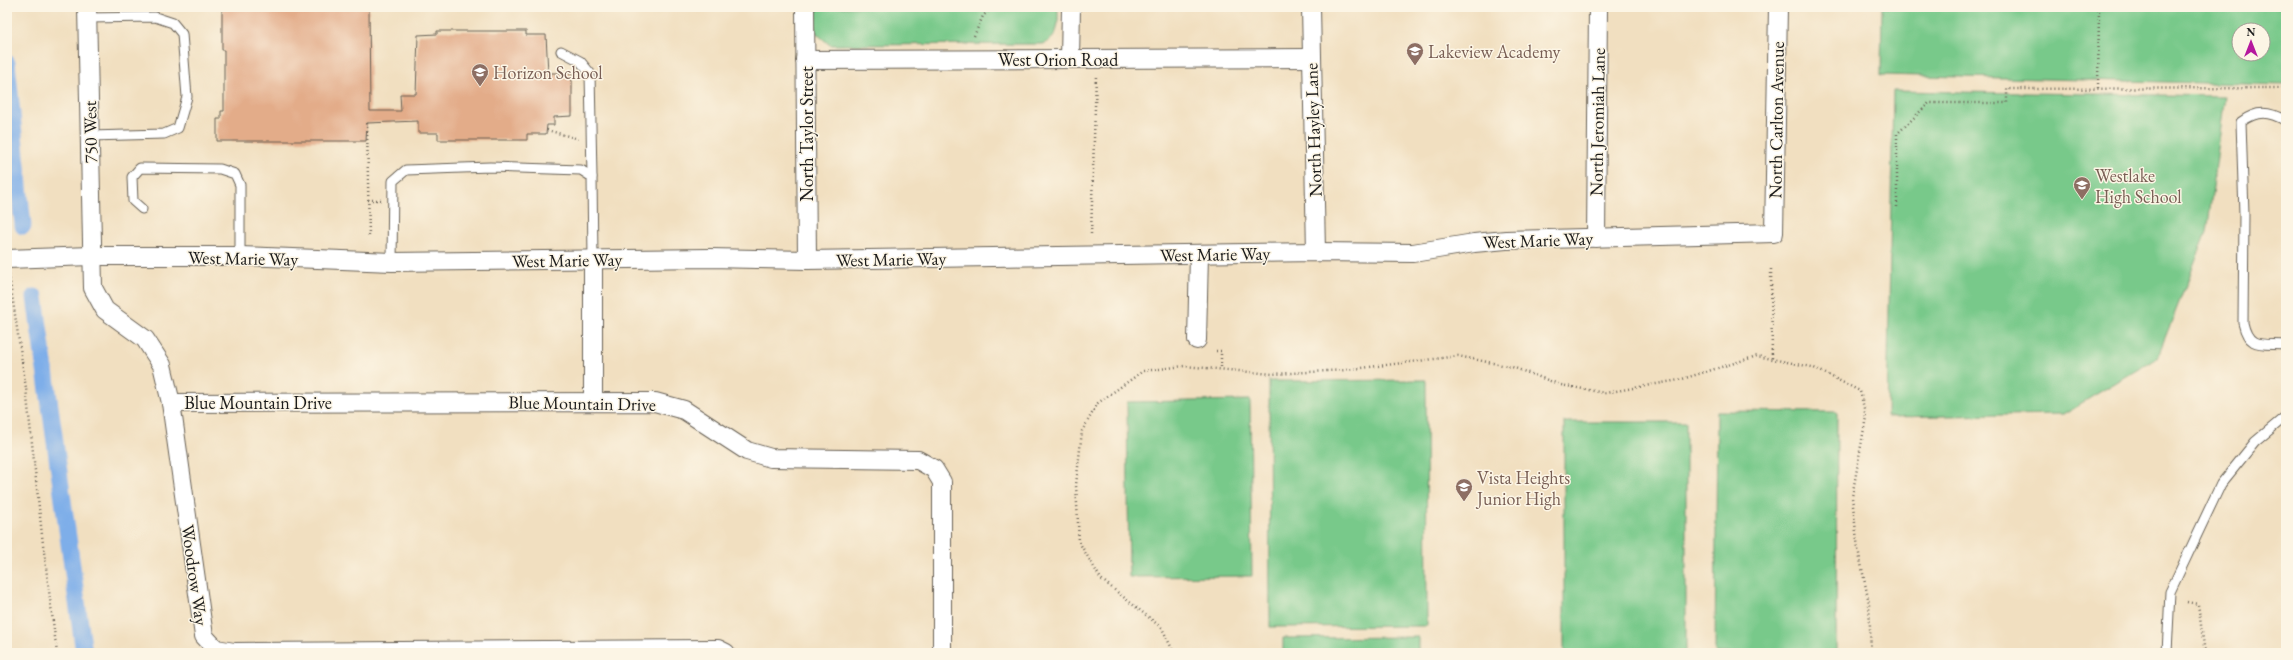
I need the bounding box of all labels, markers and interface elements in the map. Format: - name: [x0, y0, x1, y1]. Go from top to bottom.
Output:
- north arrow: [2231, 22, 2271, 62]
- text: N: [2247, 25, 2256, 39]
- place label: Lakeview Academy: [1428, 40, 1561, 63]
- school or university icon: Lakeview Academy: [1405, 41, 1425, 66]
- street label: North Carlton Avenue: [1763, 41, 1789, 199]
- street label: West Orion Road: [998, 48, 1119, 71]
- street label: North Jeromiah Lane: [1584, 48, 1610, 196]
- place label: Horizon School: [493, 61, 603, 84]
- school or university icon: Horizon School: [470, 62, 490, 87]
- street label: North Hayley Lane: [1299, 63, 1327, 197]
- street label: North Taylor Street: [795, 66, 818, 202]
- street label: 750 West: [78, 100, 102, 164]
- place label: Westlake High School: [2095, 164, 2182, 208]
- school or university icon: Westlake High School: [2072, 175, 2092, 200]
- street label: West Marie Way: [1482, 227, 1594, 253]
- street label: West Marie Way: [1160, 242, 1271, 266]
- street label: West Marie Way: [188, 246, 299, 270]
- street label: West Marie Way: [836, 247, 947, 271]
- street label: West Marie Way: [512, 248, 623, 272]
- street label: Blue Mountain Drive: [508, 390, 656, 416]
- street label: Blue Mountain Drive: [184, 391, 332, 414]
- place label: Vista Heights Junior High: [1475, 466, 1570, 510]
- school or university icon: Vista Heights Junior High: [1454, 477, 1474, 502]
- street label: Woodrow Way: [177, 523, 213, 627]

